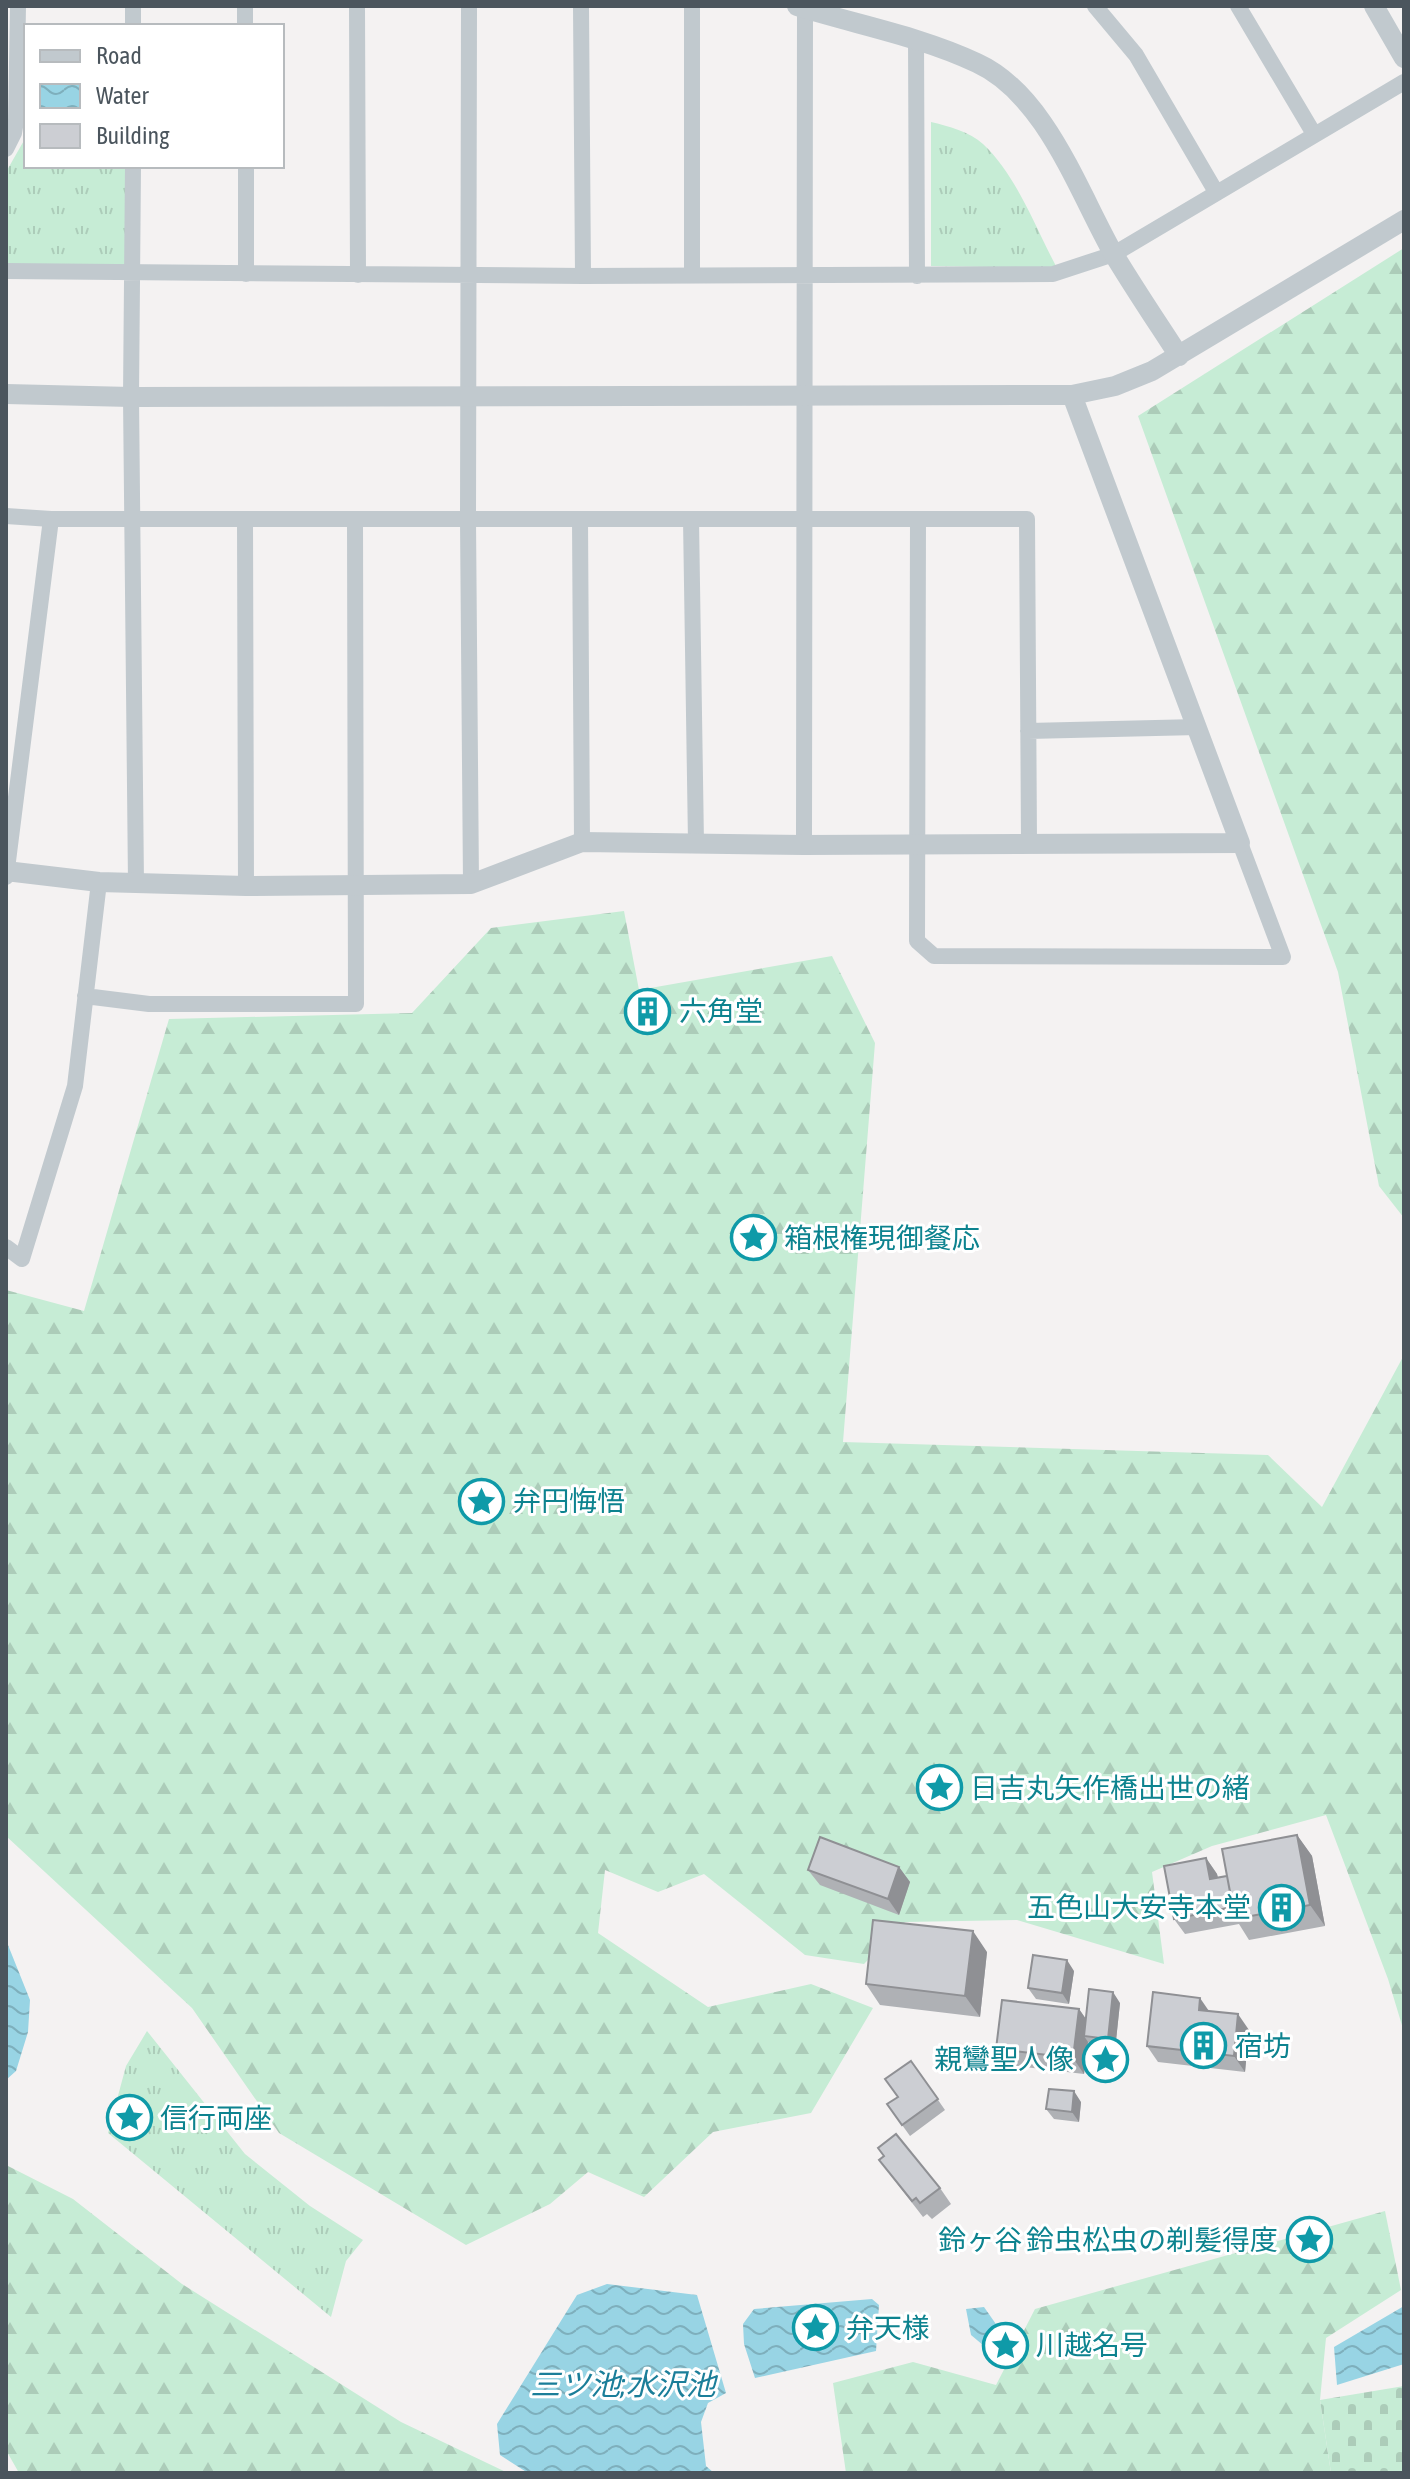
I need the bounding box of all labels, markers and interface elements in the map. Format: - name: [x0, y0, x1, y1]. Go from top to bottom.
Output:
- legend: [24, 24, 284, 168]
- text: Road: [96, 42, 142, 69]
- text: Water: [96, 82, 149, 109]
- text: Building: [96, 122, 170, 149]
- building icon: 六角堂: [624, 987, 672, 1035]
- place label: 六角堂: [679, 995, 763, 1027]
- place icon: 箱根権現御餐応: [729, 1214, 777, 1262]
- place label: 箱根権現御餐応: [784, 1222, 980, 1254]
- place icon: 弁円悔悟: [458, 1477, 506, 1525]
- place label: 弁円悔悟: [513, 1485, 625, 1517]
- place icon: 日吉丸矢作橋出世の緒: [915, 1764, 963, 1812]
- place label: 日吉丸矢作橋出世の緒: [970, 1772, 1250, 1804]
- building icon: 五色山大安寺本堂: [1258, 1883, 1306, 1931]
- place label: 五色山大安寺本堂: [1027, 1891, 1251, 1923]
- building icon: 宿坊: [1180, 2022, 1228, 2070]
- place label: 宿坊: [1235, 2030, 1291, 2062]
- place icon: 親鸞聖人像: [1081, 2035, 1129, 2083]
- place label: 親鸞聖人像: [934, 2043, 1074, 2075]
- place icon: 信行両座: [105, 2094, 153, 2142]
- place label: 信行両座: [160, 2102, 272, 2134]
- place icon: 鈴ヶ谷 鈴虫松虫の剃髪得度: [1285, 2216, 1333, 2264]
- place label: 鈴ヶ谷 鈴虫松虫の剃髪得度: [938, 2224, 1278, 2256]
- place icon: 弁天様: [791, 2304, 839, 2352]
- place label: 弁天様: [846, 2312, 930, 2344]
- place icon: 川越名号: [981, 2321, 1029, 2369]
- place label: 川越名号: [1036, 2329, 1148, 2361]
- water label: 三ツ池;水沢池: [530, 2367, 719, 2401]

